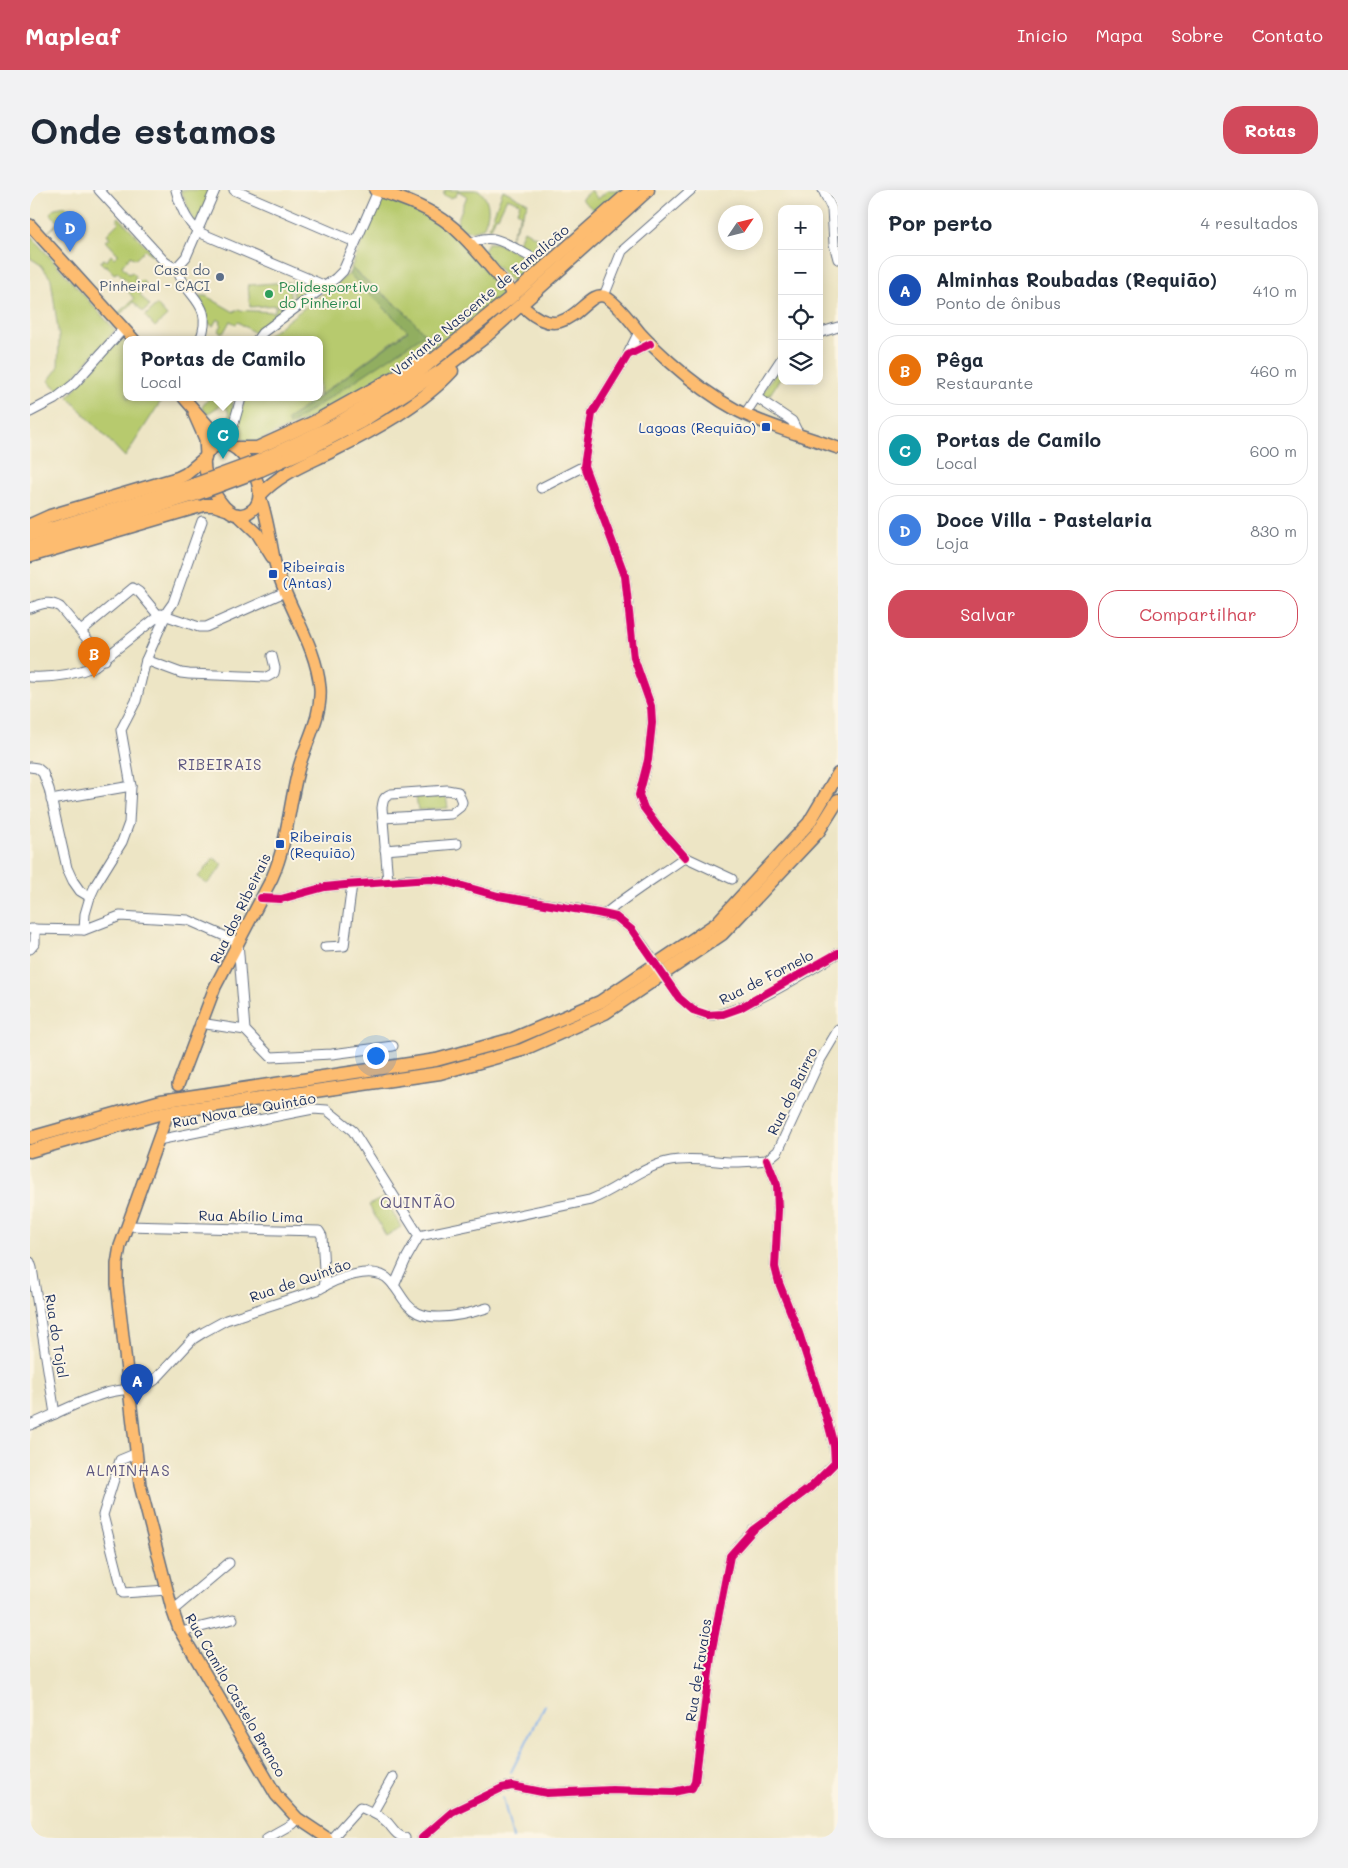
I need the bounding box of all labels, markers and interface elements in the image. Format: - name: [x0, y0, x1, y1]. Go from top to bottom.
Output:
- text: Mapleaf: [25, 20, 120, 51]
- text: Início: [1017, 23, 1067, 47]
- text: Mapa: [1095, 23, 1143, 47]
- text: Sobre: [1171, 23, 1224, 47]
- text: Contato: [1252, 23, 1323, 47]
- button: Rotas: [1223, 106, 1318, 154]
- text: Onde estamos: [30, 107, 276, 153]
- north arrow: [718, 205, 763, 250]
- map controls: [778, 205, 823, 385]
- button: +: [778, 205, 823, 250]
- text: Por perto: [888, 209, 992, 236]
- pin: D: [54, 211, 86, 252]
- text: 4 resultados: [1201, 212, 1298, 233]
- street label: Variante Nascente de Famalicão: [387, 220, 573, 380]
- button: −: [778, 250, 823, 295]
- place label: Casa do Pinheiral - CACI: [99, 260, 210, 295]
- text: Alminhas Roubadas (Requião): [936, 267, 1217, 292]
- marker: Casa do Pinheiral - CACI: [214, 271, 226, 283]
- place label: Polidesportivo do Pinheiral: [279, 277, 378, 312]
- text: A: [899, 280, 911, 301]
- text: 410 m: [1253, 280, 1297, 301]
- marker: Polidesportivo do Pinheiral: [263, 288, 275, 300]
- text: Ponto de ônibus: [936, 292, 1061, 313]
- button: locate: [778, 295, 823, 340]
- popup: [123, 336, 323, 401]
- button: layers: [778, 340, 823, 385]
- text: Portas de Camilo: [140, 346, 306, 371]
- text: Pêga: [936, 347, 984, 372]
- text: B: [900, 360, 910, 381]
- text: 460 m: [1250, 360, 1297, 381]
- text: Local: [140, 371, 182, 392]
- text: Restaurante: [936, 372, 1034, 393]
- pin: C: [207, 418, 239, 459]
- place label: Lagoas (Requião): [638, 418, 756, 437]
- marker: Lagoas (Requião): [760, 421, 772, 433]
- text: Portas de Camilo: [936, 427, 1101, 452]
- text: C: [899, 440, 911, 461]
- text: 600 m: [1250, 440, 1297, 461]
- text: Local: [936, 452, 977, 473]
- text: Doce Villa - Pastelaria: [936, 507, 1152, 532]
- text: D: [899, 520, 911, 541]
- text: 830 m: [1250, 520, 1297, 541]
- text: Loja: [936, 532, 969, 553]
- place label: Ribeirais (Antas): [283, 557, 345, 592]
- marker: Ribeirais (Antas): [267, 568, 279, 580]
- button: Salvar: [888, 590, 1088, 638]
- button: Compartilhar: [1098, 590, 1298, 638]
- pin: B: [78, 637, 110, 678]
- district label: RIBEIRAIS: [178, 754, 262, 774]
- place label: Ribeirais (Requião): [290, 827, 355, 862]
- marker: Ribeirais (Requião): [274, 838, 286, 850]
- street label: Rua dos Ribeirais: [205, 850, 275, 966]
- street label: Rua de Fornelo: [716, 945, 816, 1009]
- your location: [363, 1043, 389, 1069]
- street label: Rua do Bairro: [763, 1044, 821, 1138]
- street label: Rua Nova de Quintão: [171, 1088, 317, 1132]
- district label: QUINTÃO: [380, 1192, 456, 1212]
- street label: Rua Abílio Lima: [198, 1206, 304, 1226]
- street label: Rua de Quintão: [247, 1254, 353, 1306]
- street label: Rua do Tojal: [41, 1293, 73, 1379]
- pin: A: [121, 1364, 153, 1405]
- district label: ALMINHAS: [85, 1460, 171, 1480]
- street label: Rua Camilo Castelo Branco: [181, 1610, 291, 1780]
- street label: Rua de Favaios: [680, 1617, 716, 1723]

